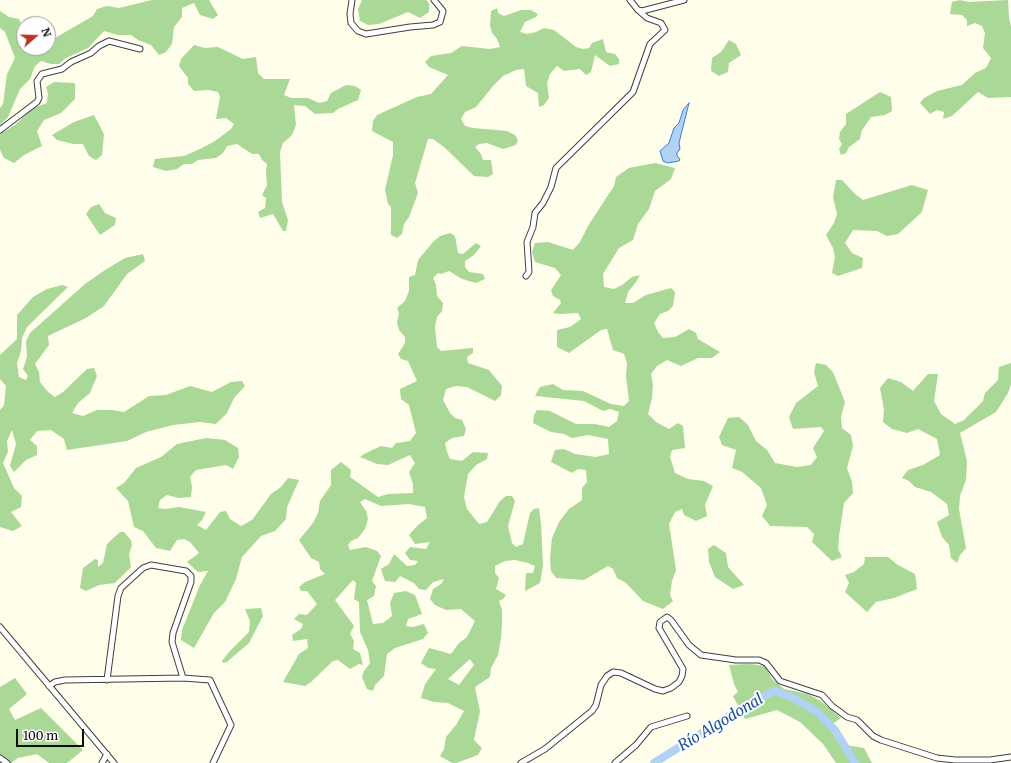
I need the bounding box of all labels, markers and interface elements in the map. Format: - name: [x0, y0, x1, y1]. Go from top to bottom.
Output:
- north arrow: [16, 16, 56, 56]
- text: N: [38, 26, 54, 39]
- water label: Río Algodonal: [675, 691, 767, 755]
- scale bar: [18, 721, 86, 747]
- text: 100 m: [23, 728, 58, 743]

